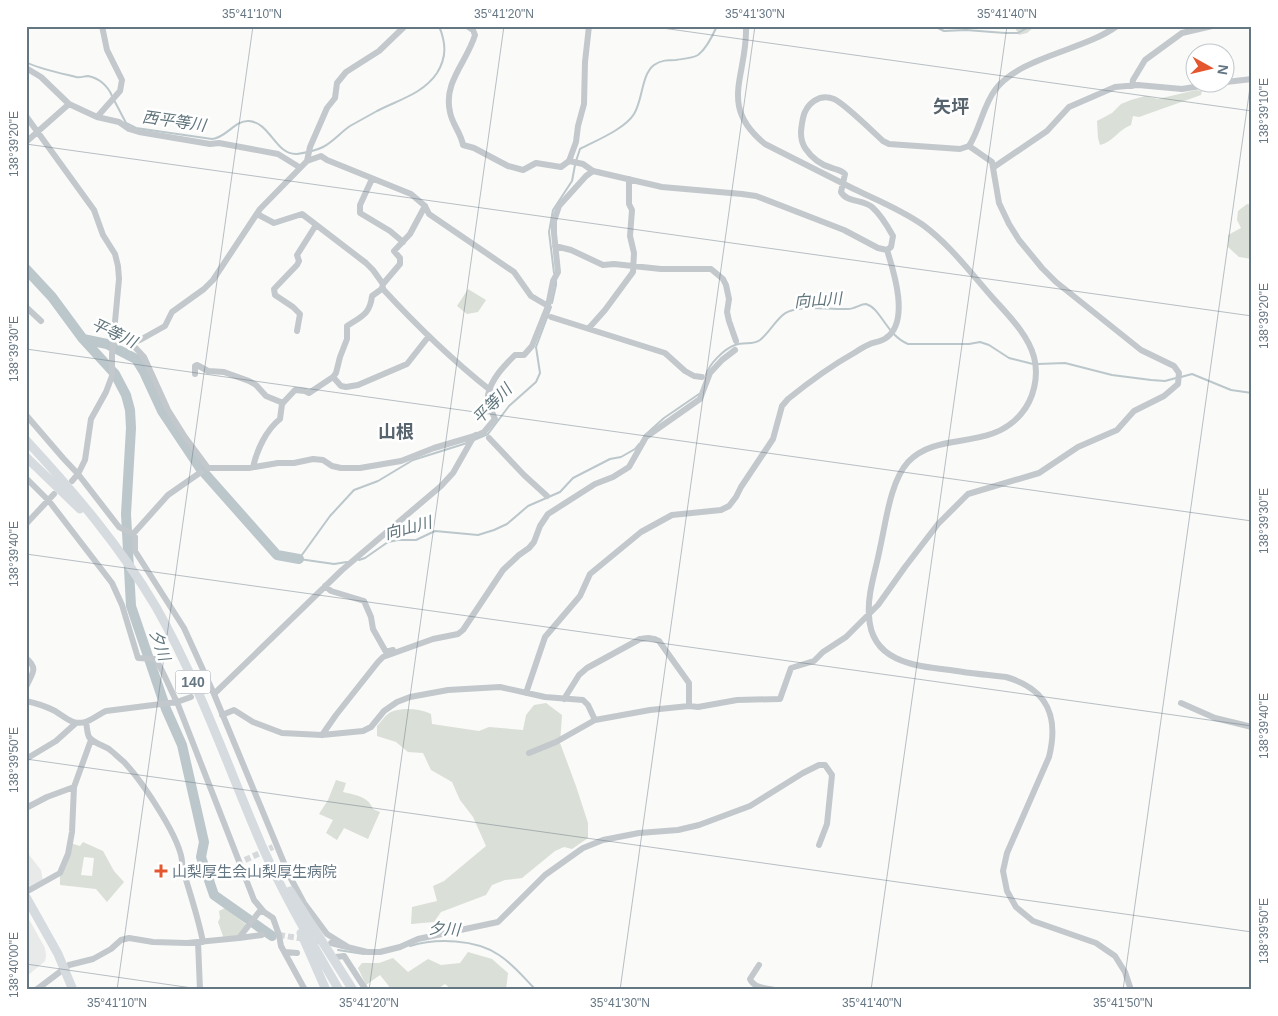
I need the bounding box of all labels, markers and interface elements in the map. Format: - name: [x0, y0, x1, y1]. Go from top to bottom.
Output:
- text: 35°41'10"N: [222, 7, 282, 21]
- text: 35°41'20"N: [474, 7, 534, 21]
- text: 35°41'30"N: [725, 7, 785, 21]
- text: 35°41'40"N: [977, 7, 1037, 21]
- north arrow: [1186, 42, 1236, 92]
- text: N: [1214, 64, 1232, 76]
- text: 138°39'10"E: [1257, 78, 1271, 144]
- district label: 矢坪: [933, 97, 969, 117]
- water label: 西平等川: [141, 108, 209, 134]
- text: 138°39'20"E: [7, 111, 21, 177]
- text: 138°39'20"E: [1257, 283, 1271, 349]
- water label: 向山川: [793, 290, 845, 310]
- water label: 平等川: [89, 315, 141, 352]
- text: 138°39'30"E: [7, 316, 21, 382]
- water label: 平等川: [469, 379, 516, 427]
- district label: 山根: [378, 422, 414, 442]
- text: 138°39'30"E: [1257, 488, 1271, 554]
- water label: 向山川: [383, 513, 435, 542]
- text: 138°39'40"E: [7, 521, 21, 587]
- water label: 夕川: [147, 627, 174, 665]
- road number: 140: [176, 670, 210, 694]
- text: 138°39'40"E: [1257, 693, 1271, 759]
- text: 138°39'50"E: [7, 727, 21, 793]
- place label: 山梨厚生会山梨厚生病院: [172, 863, 337, 880]
- marker: 山梨厚生会山梨厚生病院: [154, 864, 168, 878]
- text: 138°39'50"E: [1257, 898, 1271, 964]
- water label: 夕川: [428, 920, 462, 938]
- text: 138°40'00"E: [7, 932, 21, 998]
- text: 35°41'10"N: [87, 996, 147, 1010]
- text: 35°41'20"N: [339, 996, 399, 1010]
- text: 35°41'30"N: [590, 996, 650, 1010]
- text: 35°41'40"N: [842, 996, 902, 1010]
- text: 35°41'50"N: [1093, 996, 1153, 1010]

